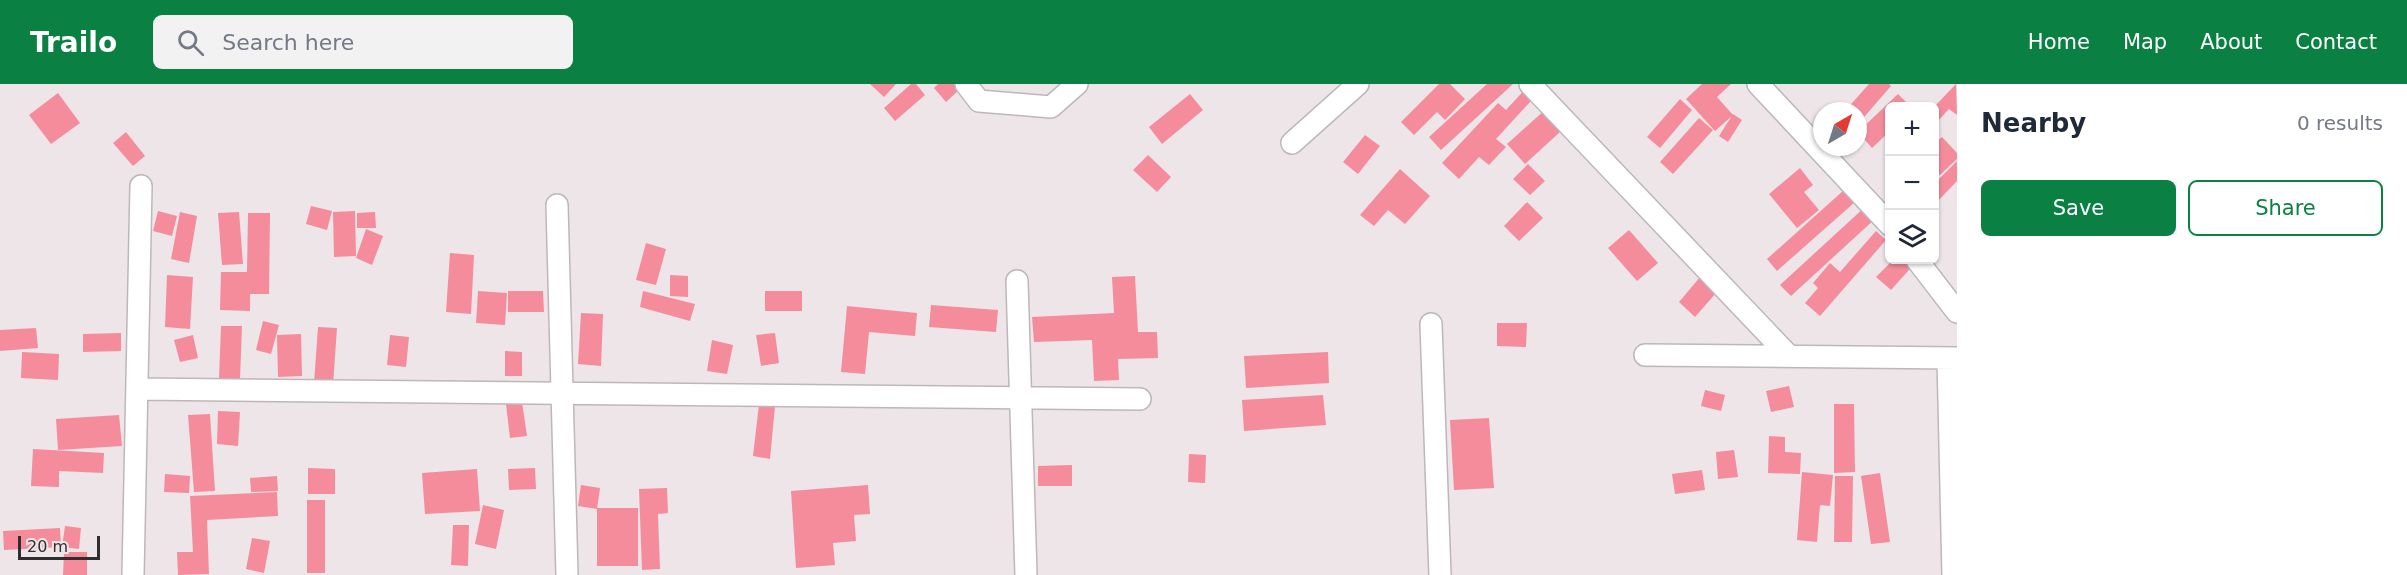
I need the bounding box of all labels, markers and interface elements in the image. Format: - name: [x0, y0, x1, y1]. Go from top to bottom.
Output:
- search box: [153, 15, 573, 69]
- text: Trailo: [30, 26, 117, 59]
- icon: search: [174, 26, 207, 59]
- text: Search here: [222, 30, 354, 55]
- text: Home: [2028, 30, 2090, 54]
- text: Map: [2123, 30, 2167, 54]
- text: About: [2200, 30, 2262, 54]
- text: Contact: [2295, 30, 2377, 54]
- north arrow: [1813, 102, 1867, 156]
- map controls: [1885, 102, 1939, 264]
- button: +: [1885, 102, 1939, 156]
- text: Nearby: [1981, 108, 2086, 138]
- text: 0 results: [2297, 111, 2383, 135]
- button: −: [1885, 156, 1939, 210]
- button: Save: [1981, 180, 2176, 236]
- button: Share: [2188, 180, 2383, 236]
- button: layers: [1885, 210, 1939, 264]
- scale bar: [18, 533, 100, 560]
- text: 20 m: [27, 537, 68, 556]

